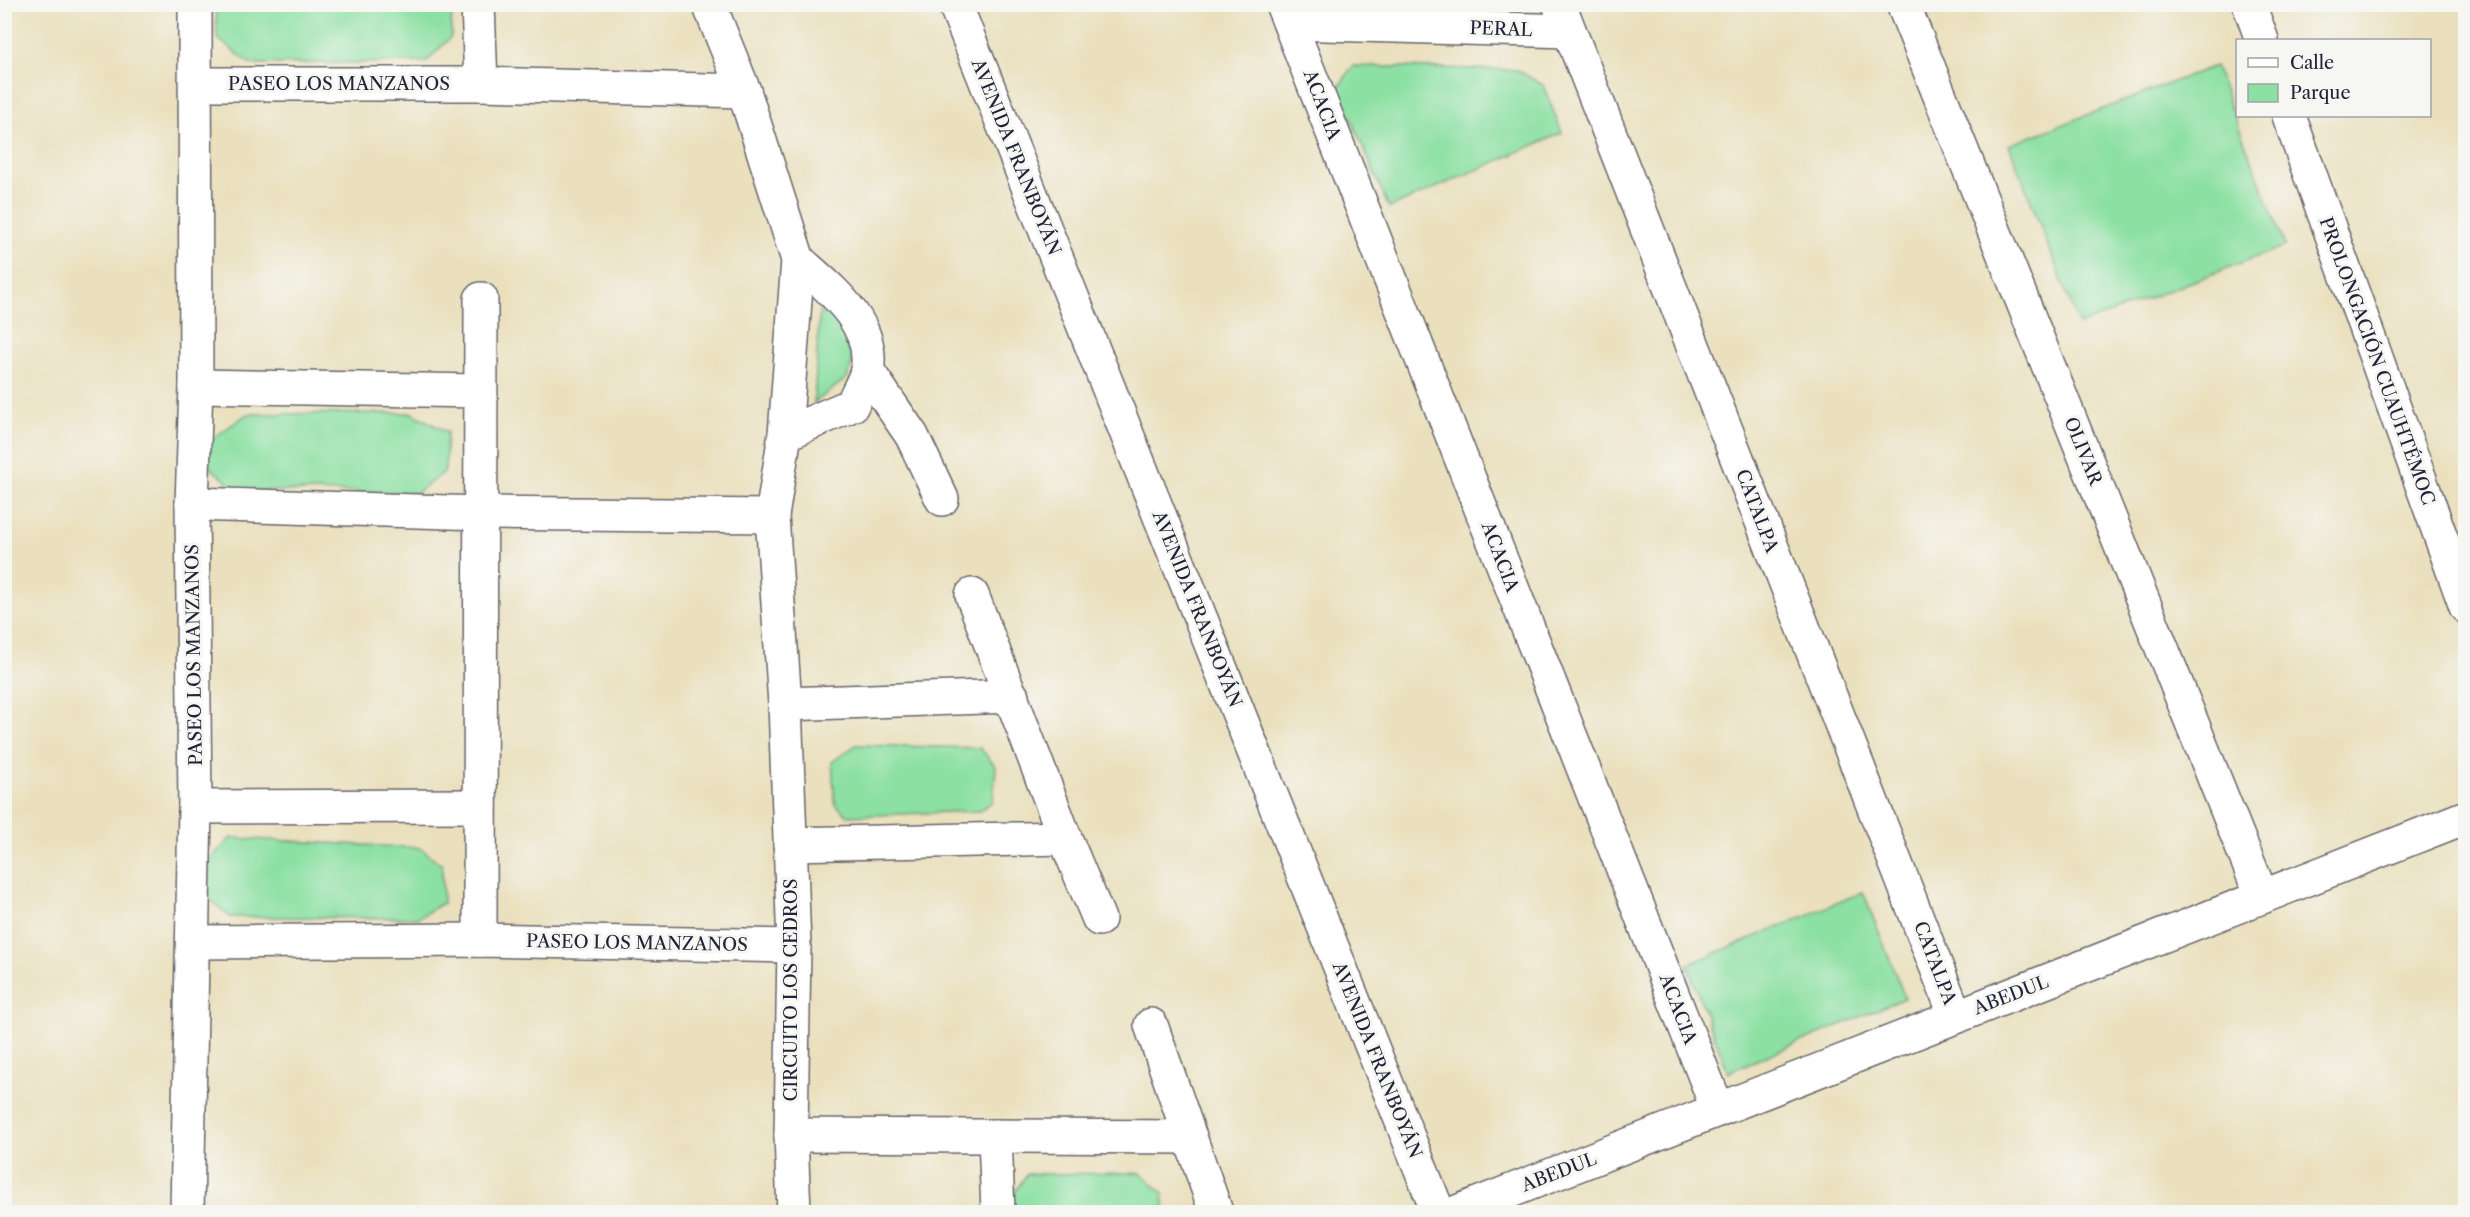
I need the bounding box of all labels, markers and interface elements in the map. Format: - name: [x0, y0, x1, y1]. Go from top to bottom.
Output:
- street label: PERAL: [1469, 17, 1533, 41]
- legend: [2236, 39, 2431, 117]
- text: Calle: [2290, 52, 2334, 74]
- street label: AVENIDA FRANBOYÁN: [966, 54, 1066, 258]
- street label: ACACIA: [1298, 66, 1346, 144]
- street label: PASEO LOS MANZANOS: [228, 73, 450, 95]
- text: Parque: [2290, 82, 2351, 104]
- street label: PROLONGACIÓN CUAUHTÉMOC: [2315, 214, 2440, 508]
- street label: OLIVAR: [2059, 414, 2107, 489]
- street label: CATALPA: [1731, 466, 1783, 556]
- street label: AVENIDA FRANBOYÁN: [1147, 506, 1247, 710]
- street label: ACACIA: [1476, 518, 1524, 596]
- street label: PASEO LOS MANZANOS: [181, 544, 207, 766]
- street label: CIRCUITO LOS CEDROS: [780, 878, 802, 1102]
- street label: CATALPA: [1909, 918, 1961, 1008]
- street label: PASEO LOS MANZANOS: [526, 930, 748, 956]
- street label: AVENIDA FRANBOYÁN: [1327, 957, 1427, 1161]
- street label: ACACIA: [1654, 970, 1702, 1048]
- street label: ABEDUL: [1970, 971, 2052, 1020]
- street label: ABEDUL: [1518, 1148, 1600, 1197]

